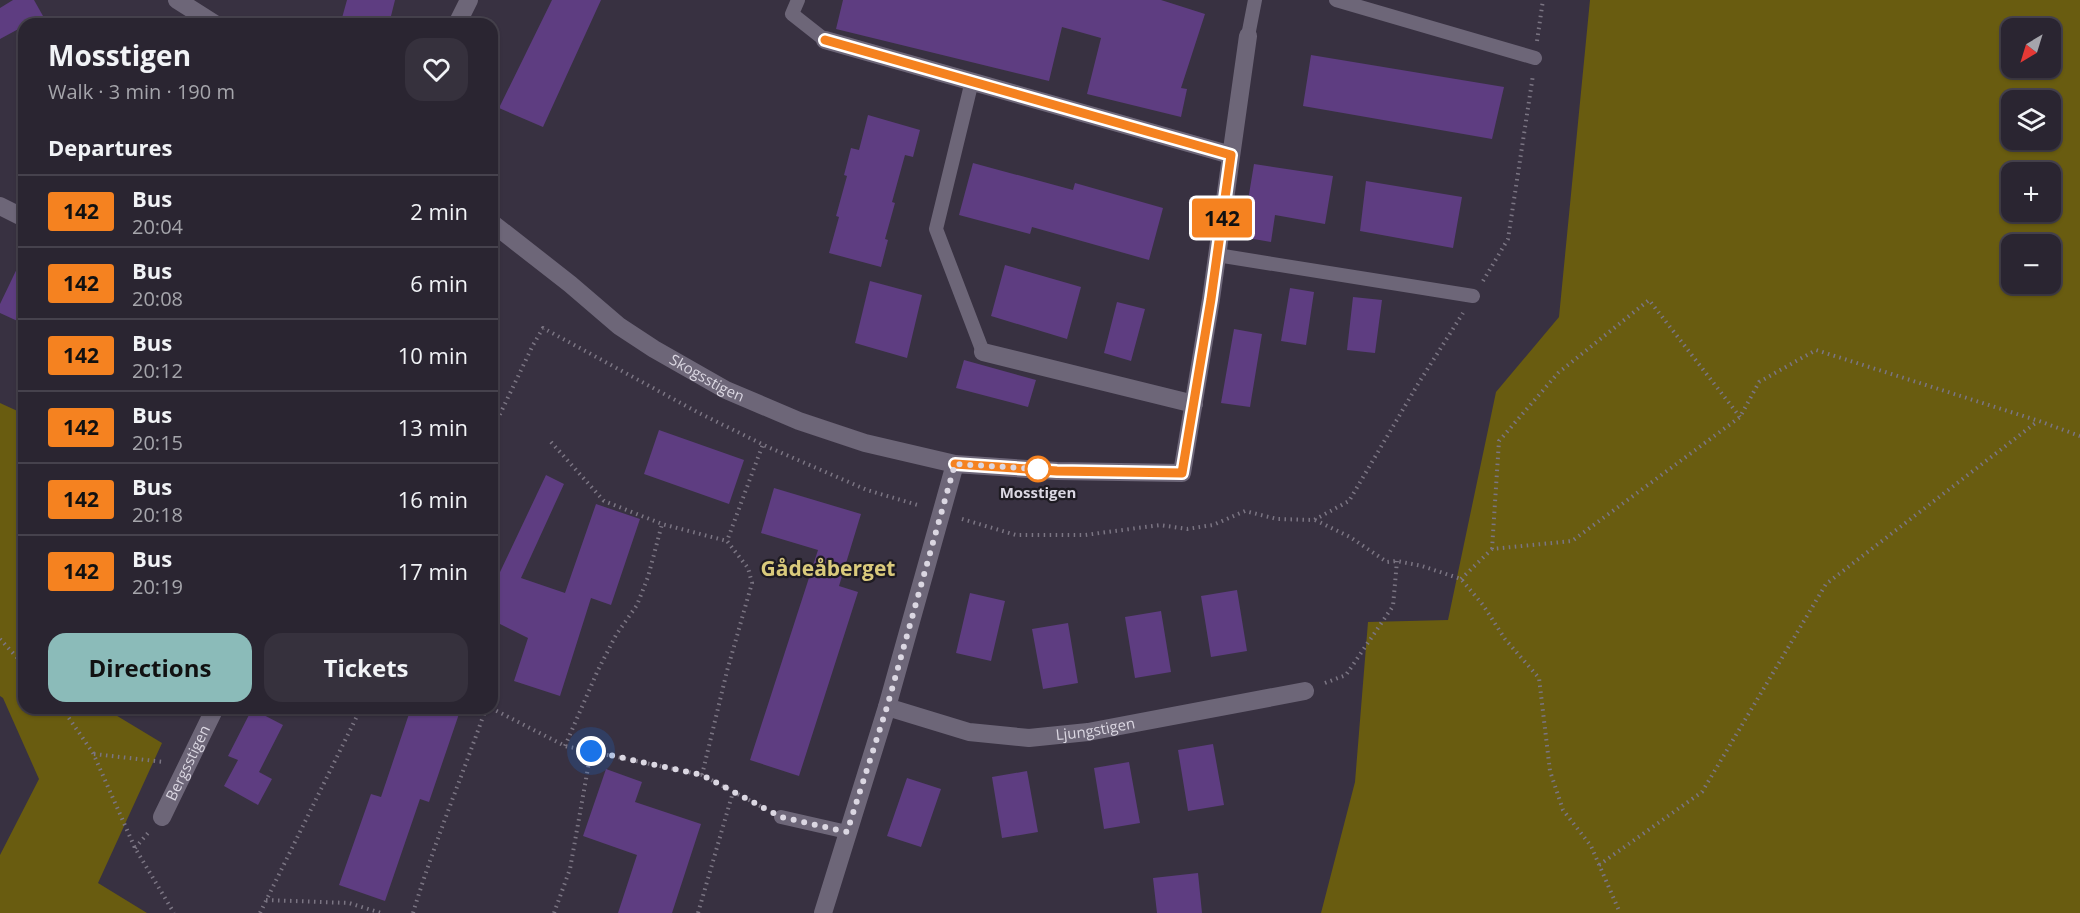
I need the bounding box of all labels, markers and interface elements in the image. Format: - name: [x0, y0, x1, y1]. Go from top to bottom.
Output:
- north arrow: [2001, 18, 2061, 78]
- map controls: [2001, 18, 2061, 294]
- text: Mosstigen: [48, 36, 191, 74]
- button: heart: [405, 38, 468, 101]
- text: Walk · 3 min · 190 m: [48, 78, 235, 105]
- button: layers: [2001, 90, 2061, 150]
- text: Departures: [48, 132, 172, 162]
- button: +: [2001, 162, 2061, 222]
- text: Bus: [132, 183, 172, 213]
- text: 2 min: [410, 196, 468, 226]
- text: 142: [63, 197, 99, 225]
- line badge: 142: [1188, 198, 1256, 238]
- text: 142: [1204, 204, 1240, 232]
- text: 20:04: [132, 213, 183, 240]
- button: −: [2001, 234, 2061, 294]
- text: Bus: [132, 255, 172, 285]
- text: 6 min: [410, 268, 468, 298]
- text: 142: [63, 269, 99, 297]
- text: 20:08: [132, 285, 183, 312]
- text: Bus: [132, 327, 172, 357]
- text: 10 min: [398, 340, 468, 370]
- text: 142: [63, 341, 99, 369]
- street label: Skogsstigen: [666, 349, 748, 406]
- text: 20:12: [132, 357, 183, 384]
- text: Bus: [132, 399, 172, 429]
- text: 13 min: [398, 412, 468, 442]
- text: 142: [63, 413, 99, 441]
- text: 20:15: [132, 429, 183, 456]
- marker: Mosstigen: [1025, 456, 1051, 482]
- text: Bus: [132, 471, 172, 501]
- place label: Mosstigen: [1000, 482, 1076, 502]
- text: 16 min: [398, 484, 468, 514]
- text: 142: [63, 485, 99, 513]
- text: 20:18: [132, 501, 183, 528]
- text: Bus: [132, 543, 172, 573]
- district label: Gådeåberget: [761, 554, 895, 582]
- text: 17 min: [398, 556, 468, 586]
- text: 142: [63, 557, 99, 585]
- text: 20:19: [132, 573, 183, 600]
- button: Directions: [48, 633, 252, 702]
- button: Tickets: [264, 633, 468, 702]
- street label: Ljungstigen: [1055, 712, 1137, 744]
- street label: Bergsstigen: [160, 721, 214, 804]
- your location: [576, 736, 606, 766]

